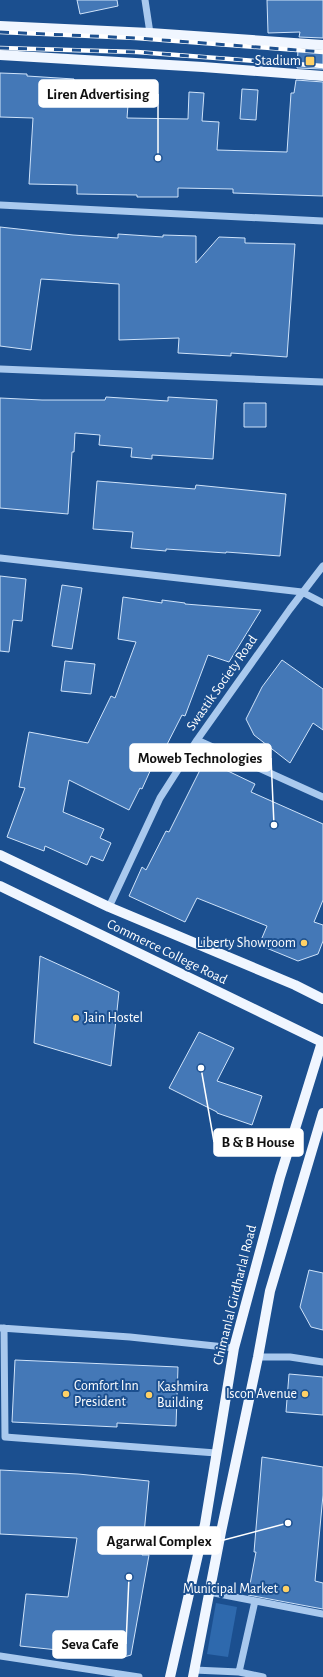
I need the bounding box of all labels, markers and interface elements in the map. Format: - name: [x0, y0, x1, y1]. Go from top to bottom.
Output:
- place label: Stadium: [255, 54, 301, 68]
- marker: Stadium: [304, 55, 316, 67]
- callout: Liren Advertising: [39, 80, 158, 107]
- text: Liren Advertising: [47, 87, 150, 102]
- street label: Swastik Society Road: [184, 633, 260, 733]
- callout: Moweb Technologies: [130, 744, 271, 771]
- text: Moweb Technologies: [138, 751, 263, 766]
- street label: Commerce College Road: [105, 917, 229, 987]
- place label: Liberty Showroom: [197, 936, 296, 950]
- marker: Liberty Showroom: [299, 938, 309, 948]
- place label: Jain Hostel: [84, 1011, 143, 1025]
- marker: Jain Hostel: [71, 1013, 81, 1023]
- callout: B & B House: [214, 1129, 303, 1156]
- text: B & B House: [221, 1135, 295, 1150]
- street label: Chimanlal Girdharlal Road: [211, 1224, 259, 1366]
- place label: Comfort Inn President: [74, 1379, 139, 1409]
- place label: Kashmira Building: [157, 1380, 209, 1410]
- place label: Iscon Avenue: [226, 1387, 297, 1401]
- marker: Comfort Inn President: [61, 1389, 71, 1399]
- marker: Iscon Avenue: [300, 1389, 310, 1399]
- marker: Kashmira Building: [144, 1390, 154, 1400]
- callout: Agarwal Complex: [98, 1527, 220, 1554]
- text: Agarwal Complex: [106, 1534, 212, 1549]
- place label: Municipal Market: [183, 1582, 279, 1596]
- marker: Municipal Market: [281, 1584, 291, 1594]
- callout: Seva Cafe: [53, 1631, 126, 1658]
- text: Seva Cafe: [62, 1637, 118, 1652]

